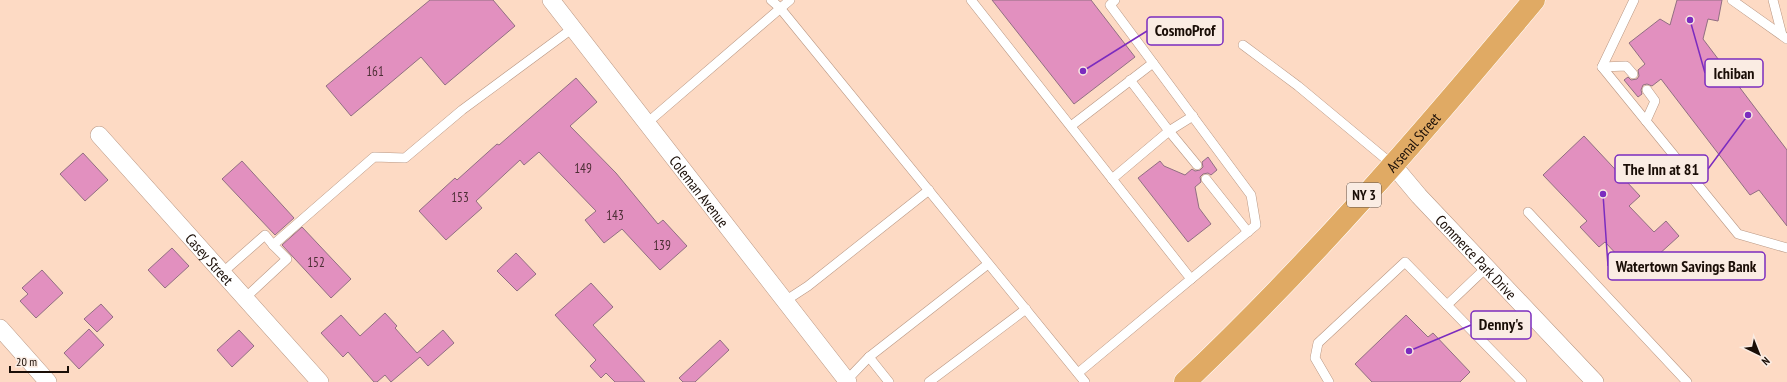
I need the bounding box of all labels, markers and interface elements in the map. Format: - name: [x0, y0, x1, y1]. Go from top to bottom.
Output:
- callout: CosmoProf: [1147, 17, 1223, 45]
- text: CosmoProf: [1155, 20, 1216, 40]
- callout: Ichiban: [1705, 59, 1763, 87]
- house number: 161: [366, 63, 384, 80]
- text: Ichiban: [1713, 63, 1755, 83]
- street label: Arsenal Street: [1382, 108, 1444, 176]
- street label: Coleman Avenue: [666, 151, 733, 231]
- callout: The Inn at 81: [1615, 155, 1708, 183]
- text: The Inn at 81: [1623, 159, 1699, 179]
- house number: 149: [574, 160, 592, 177]
- road number: NY 3: [1347, 183, 1381, 207]
- house number: 153: [451, 189, 469, 206]
- house number: 143: [606, 207, 624, 224]
- street label: Commerce Park Drive: [1432, 210, 1521, 303]
- street label: Casey Street: [182, 229, 238, 289]
- house number: 139: [653, 237, 671, 254]
- callout: Watertown Savings Bank: [1608, 252, 1765, 280]
- house number: 152: [307, 254, 325, 271]
- text: Watertown Savings Bank: [1615, 256, 1757, 276]
- callout: Denny's: [1471, 311, 1531, 339]
- text: Denny's: [1479, 314, 1524, 334]
- north arrow: [1739, 334, 1779, 374]
- scale bar: [10, 348, 68, 374]
- text: 20 m: [16, 354, 37, 369]
- text: N: [1759, 354, 1773, 368]

